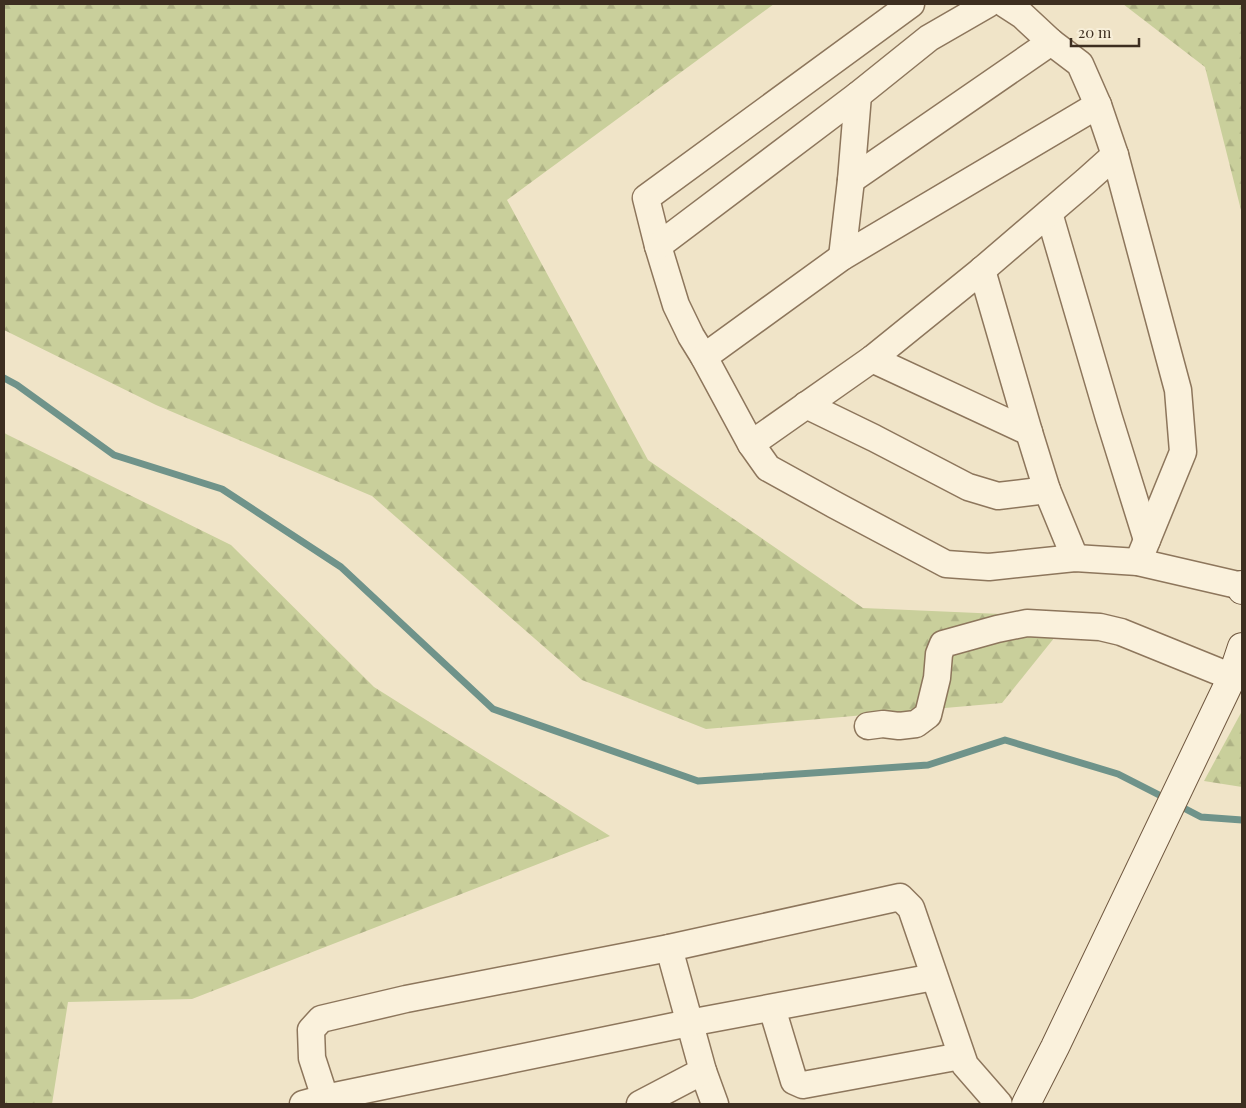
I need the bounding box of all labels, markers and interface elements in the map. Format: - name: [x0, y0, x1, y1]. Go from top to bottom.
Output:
- scale bar: [1071, 15, 1138, 47]
- text: 20 m: [1078, 22, 1112, 42]

